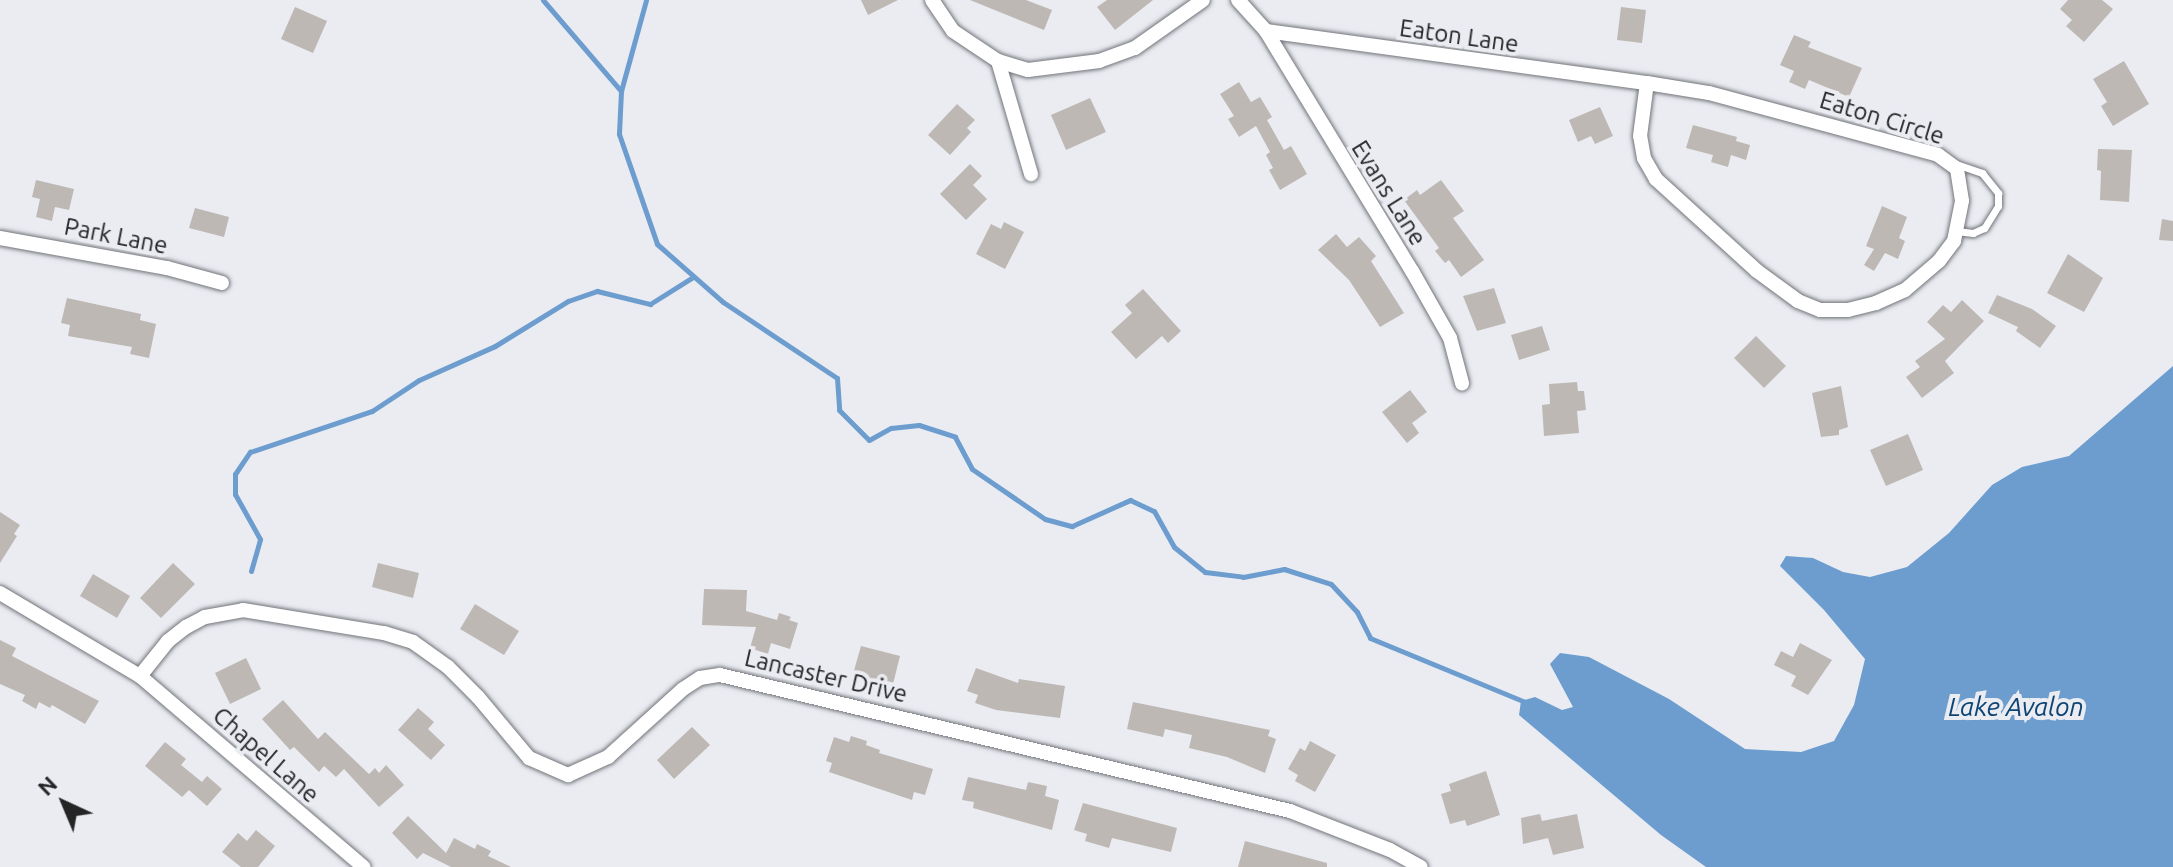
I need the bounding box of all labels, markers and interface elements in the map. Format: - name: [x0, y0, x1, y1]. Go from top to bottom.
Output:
- street label: Eaton Lane: [1398, 13, 1520, 59]
- street label: Eaton Circle: [1816, 85, 1948, 151]
- street label: Evans Lane: [1345, 135, 1433, 251]
- street label: Park Lane: [62, 212, 170, 260]
- street label: Lancaster Drive: [742, 643, 910, 709]
- water label: Lake Avalon: [1948, 691, 2084, 723]
- street label: Chapel Lane: [207, 701, 325, 809]
- north arrow: [24, 763, 104, 843]
- text: N: [32, 771, 62, 800]

